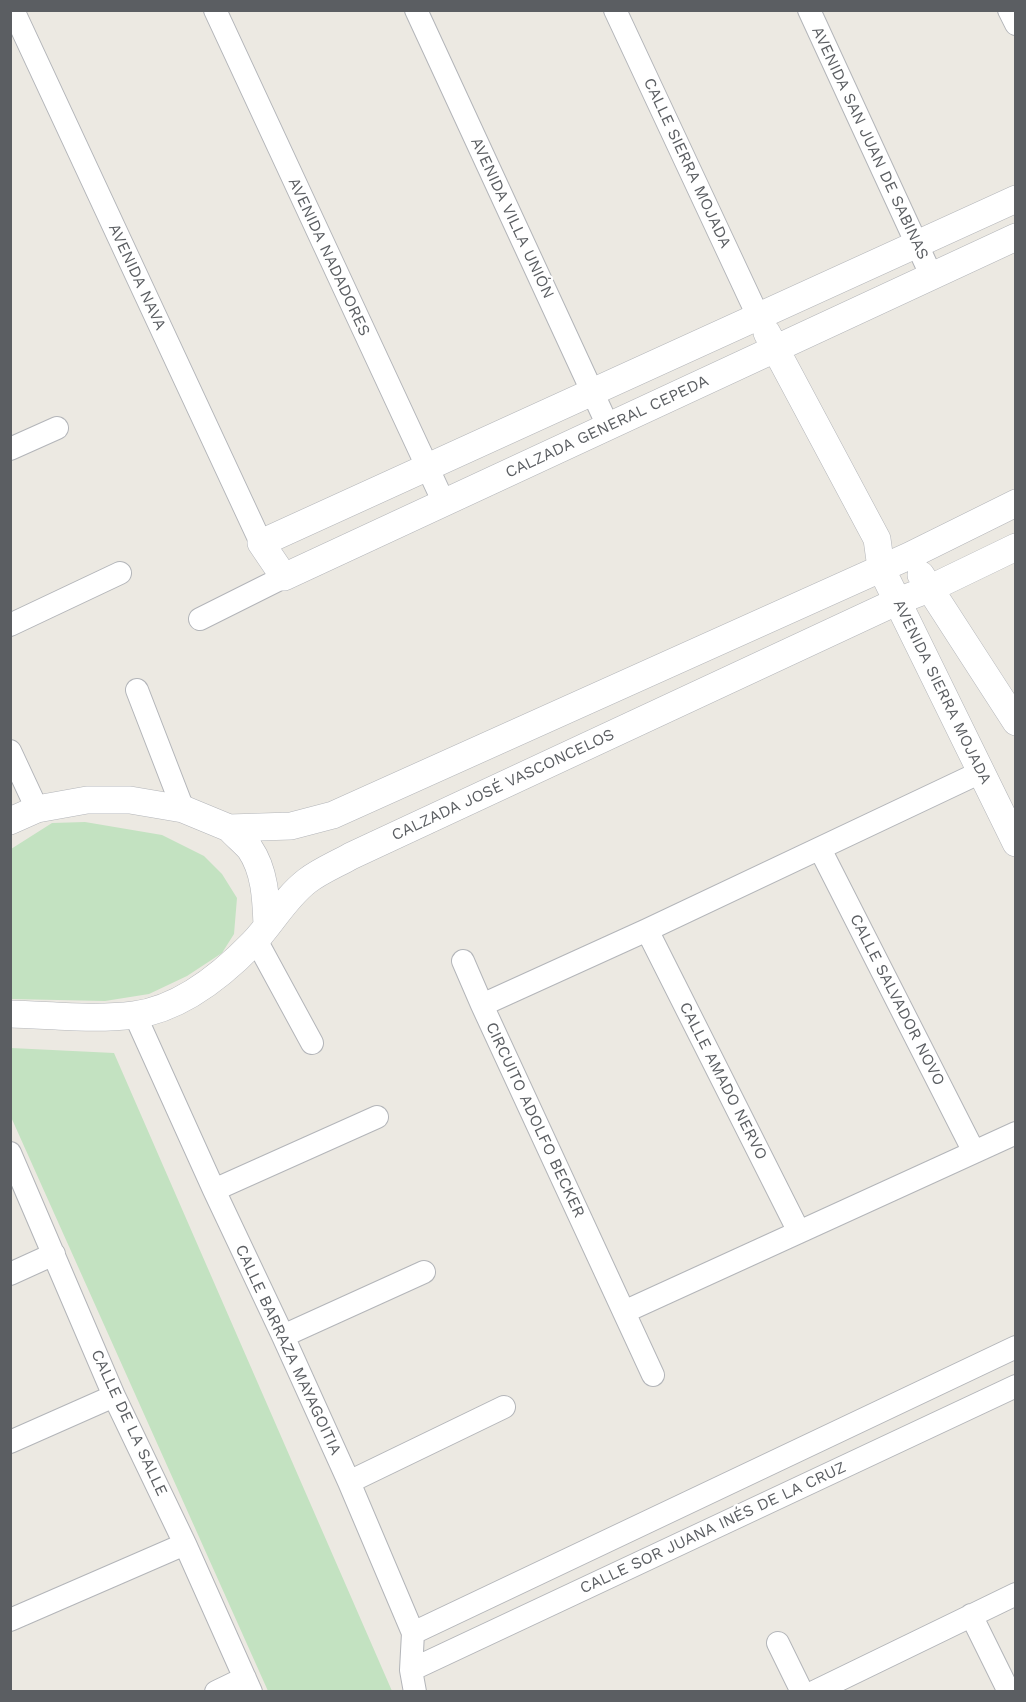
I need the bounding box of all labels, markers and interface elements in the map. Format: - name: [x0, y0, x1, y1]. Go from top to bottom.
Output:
- street label: AVENIDA SAN JUAN DE SABINAS: [807, 23, 933, 263]
- street label: CALLE SIERRA MOJADA: [639, 75, 735, 251]
- street label: AVENIDA VILLA UNIÓN: [466, 134, 558, 302]
- street label: AVENIDA NADADORES: [284, 175, 374, 339]
- street label: AVENIDA NAVA: [104, 221, 170, 333]
- street label: CALZADA GENERAL CEPEDA: [502, 371, 712, 483]
- street label: AVENIDA SIERRA MOJADA: [889, 597, 995, 787]
- street label: CALZADA JOSÉ VASCONCELOS: [389, 725, 617, 845]
- street label: CALLE SALVADOR NOVO: [845, 911, 949, 1089]
- street label: CALLE AMADO NERVO: [675, 999, 771, 1163]
- street label: CIRCUITO ADOLFO BECKER: [481, 1019, 589, 1221]
- street label: CALLE BARRAZA MAYAGOITIA: [231, 1242, 345, 1458]
- street label: CALLE DE LA SALLE: [87, 1347, 171, 1499]
- street label: CALLE SOR JUANA INÉS DE LA CRUZ: [577, 1458, 849, 1598]

